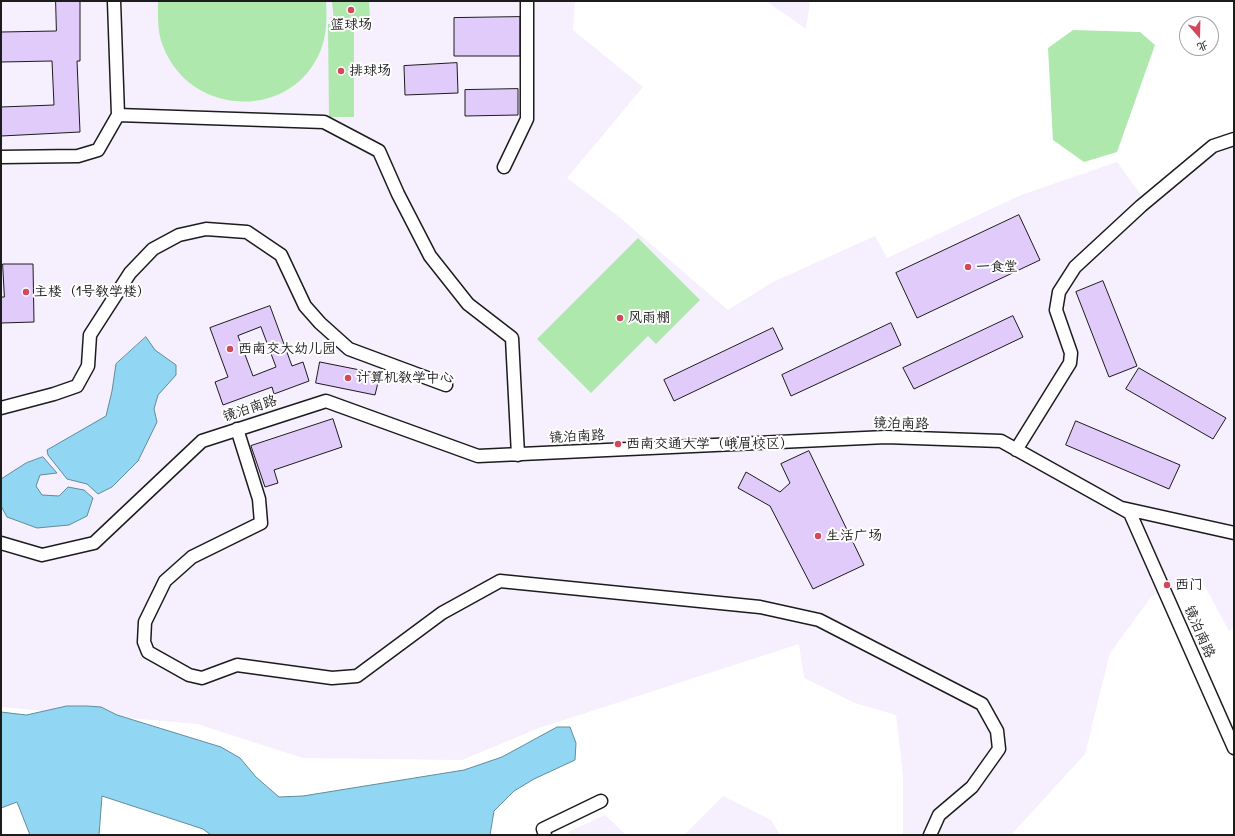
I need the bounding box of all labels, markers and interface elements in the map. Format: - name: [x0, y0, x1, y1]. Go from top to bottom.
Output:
- marker: 篮球场: [346, 5, 356, 15]
- north arrow: [1179, 16, 1219, 56]
- place label: 篮球场: [330, 17, 372, 33]
- text: 北: [1195, 38, 1210, 55]
- place label: 排球场: [349, 63, 391, 79]
- marker: 排球场: [336, 66, 346, 76]
- place label: 一食堂: [976, 259, 1018, 275]
- marker: 一食堂: [963, 262, 973, 272]
- place label: 主楼（1号教学楼）: [34, 284, 151, 300]
- marker: 主楼（1号教学楼）: [21, 287, 31, 297]
- place label: 风雨棚: [628, 310, 670, 326]
- marker: 风雨棚: [615, 313, 625, 323]
- place label: 西南交大幼儿园: [238, 341, 336, 357]
- marker: 西南交大幼儿园: [225, 344, 235, 354]
- place label: 计算机教学中心: [356, 370, 454, 386]
- marker: 计算机教学中心: [343, 373, 353, 383]
- street label: 镜泊南路: [221, 392, 279, 426]
- street label: 镜泊南路: [873, 415, 929, 433]
- street label: 镜泊南路: [549, 427, 605, 447]
- place label: 西南交通大学（峨眉校区）: [626, 436, 794, 452]
- marker: 西南交通大学（峨眉校区）: [613, 439, 623, 449]
- place label: 生活广场: [826, 528, 882, 544]
- marker: 生活广场: [813, 531, 823, 541]
- place label: 西门: [1175, 577, 1203, 593]
- marker: 西门: [1162, 580, 1172, 590]
- street label: 镜泊南路: [1180, 603, 1218, 661]

